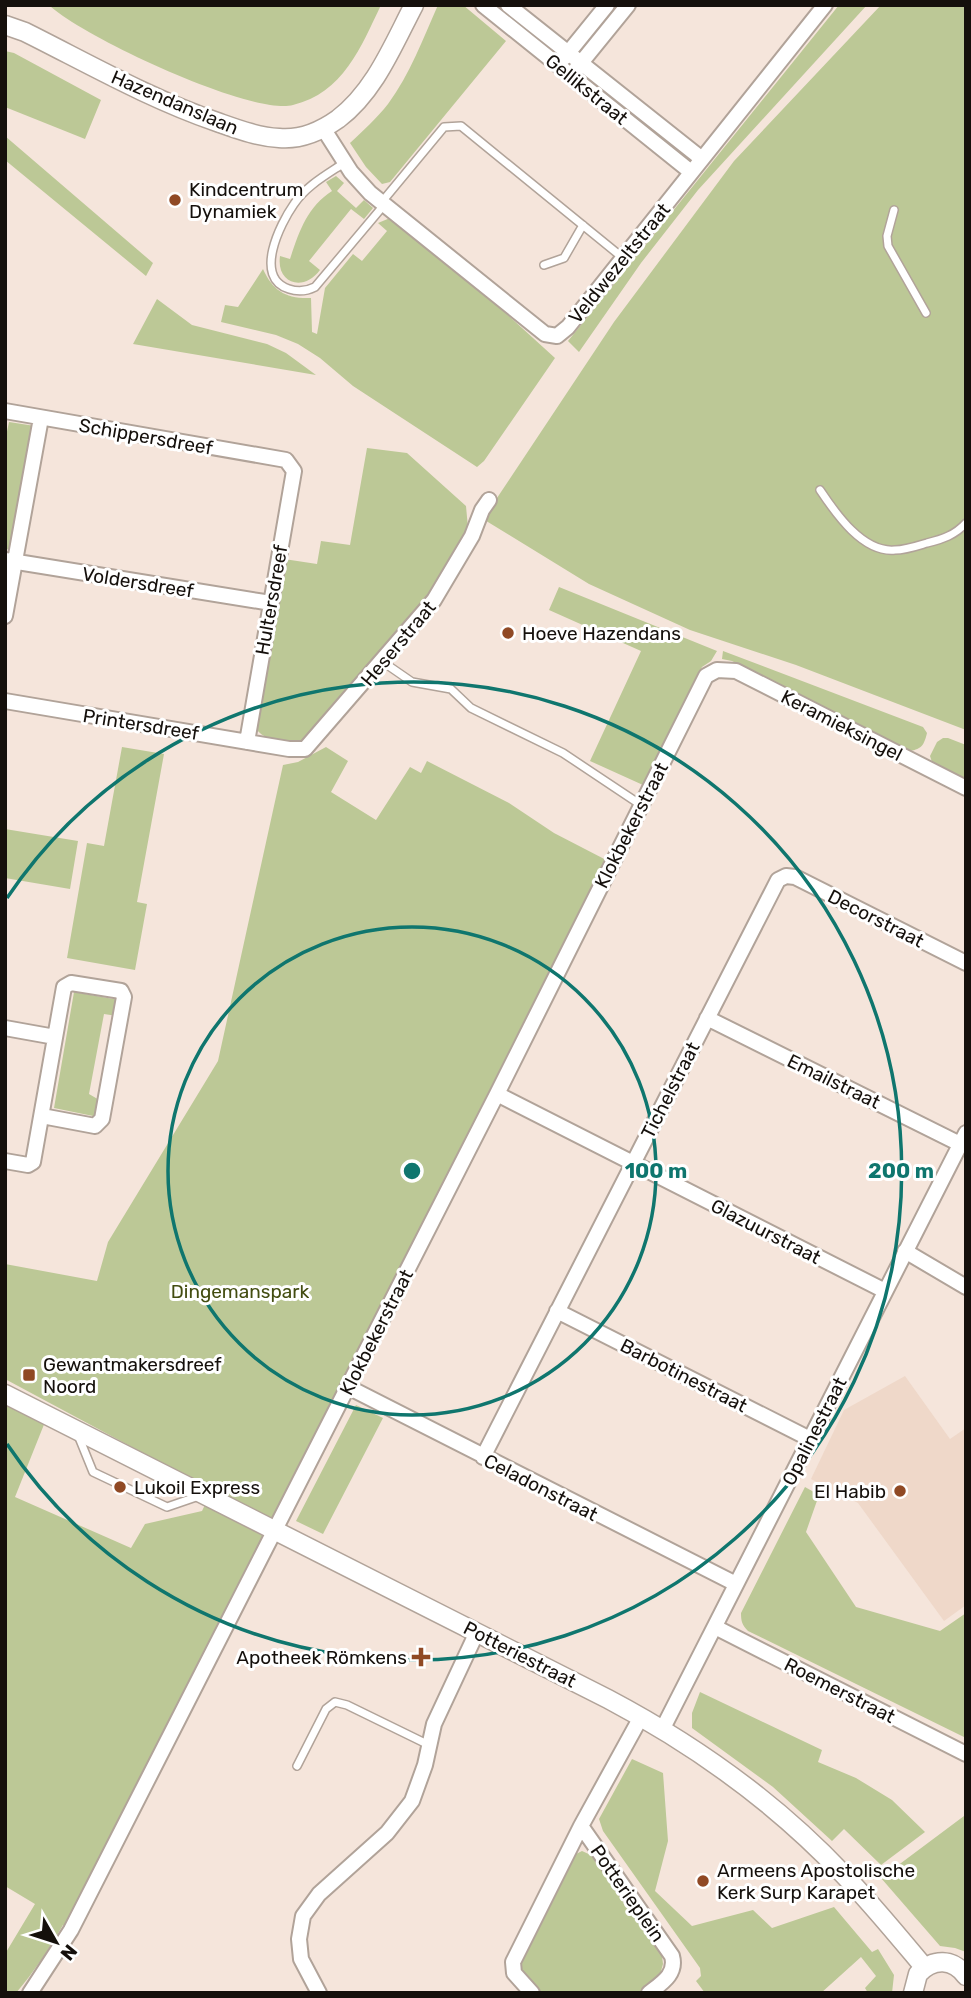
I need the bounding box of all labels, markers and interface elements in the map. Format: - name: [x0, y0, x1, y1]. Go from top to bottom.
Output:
- street label: Gellikstraat: [541, 49, 633, 130]
- street label: Hazendanslaan: [108, 65, 242, 140]
- place label: Kindcentrum Dynamiek: [189, 178, 303, 223]
- marker: Kindcentrum Dynamiek: [167, 192, 183, 208]
- street label: Veldwezeltstraat: [564, 198, 675, 328]
- street label: Schippersdreef: [77, 413, 215, 460]
- street label: Hultersdreef: [250, 543, 293, 657]
- street label: Voldersdreef: [80, 562, 196, 603]
- street label: Heserstraat: [356, 596, 441, 691]
- place label: Hoeve Hazendans: [522, 622, 681, 645]
- marker: Hoeve Hazendans: [500, 625, 516, 641]
- street label: Keramieksingel: [777, 685, 906, 766]
- street label: Printersdreef: [81, 704, 201, 745]
- street label: Klokbekerstraat: [590, 758, 673, 892]
- street label: Decorstraat: [824, 884, 928, 953]
- street label: Tichelstraat: [636, 1038, 705, 1142]
- street label: Emailstraat: [784, 1049, 885, 1114]
- text: 100 m: [625, 1158, 687, 1183]
- text: 200 m: [868, 1158, 934, 1183]
- centre of rings: [400, 1159, 424, 1183]
- street label: Glazuurstraat: [707, 1194, 825, 1269]
- street label: Klokbekerstraat: [335, 1265, 418, 1399]
- park label: Dingemanspark: [171, 1280, 309, 1303]
- street label: Barbotinestraat: [617, 1334, 752, 1418]
- place label: Gewantmakersdreef Noord: [43, 1353, 222, 1398]
- marker: Gewantmakersdreef Noord: [21, 1367, 37, 1383]
- street label: Opalinestraat: [777, 1373, 852, 1489]
- street label: Celadonstraat: [480, 1449, 602, 1526]
- place label: Lukoil Express: [134, 1476, 260, 1499]
- marker: Lukoil Express: [112, 1479, 128, 1495]
- place label: El Habib: [814, 1480, 886, 1503]
- marker: El Habib: [892, 1483, 908, 1499]
- street label: Potteriestraat: [460, 1616, 580, 1693]
- place label: Apotheek Römkens: [236, 1646, 407, 1669]
- marker: Apotheek Römkens: [413, 1649, 429, 1665]
- street label: Roemerstraat: [781, 1653, 899, 1728]
- street label: Potterieplein: [586, 1840, 670, 1946]
- place label: Armeens Apostolische Kerk Surp Karapet: [717, 1859, 915, 1904]
- marker: Armeens Apostolische Kerk Surp Karapet: [695, 1873, 711, 1889]
- north arrow: [21, 1907, 91, 1977]
- text: N: [56, 1940, 82, 1965]

